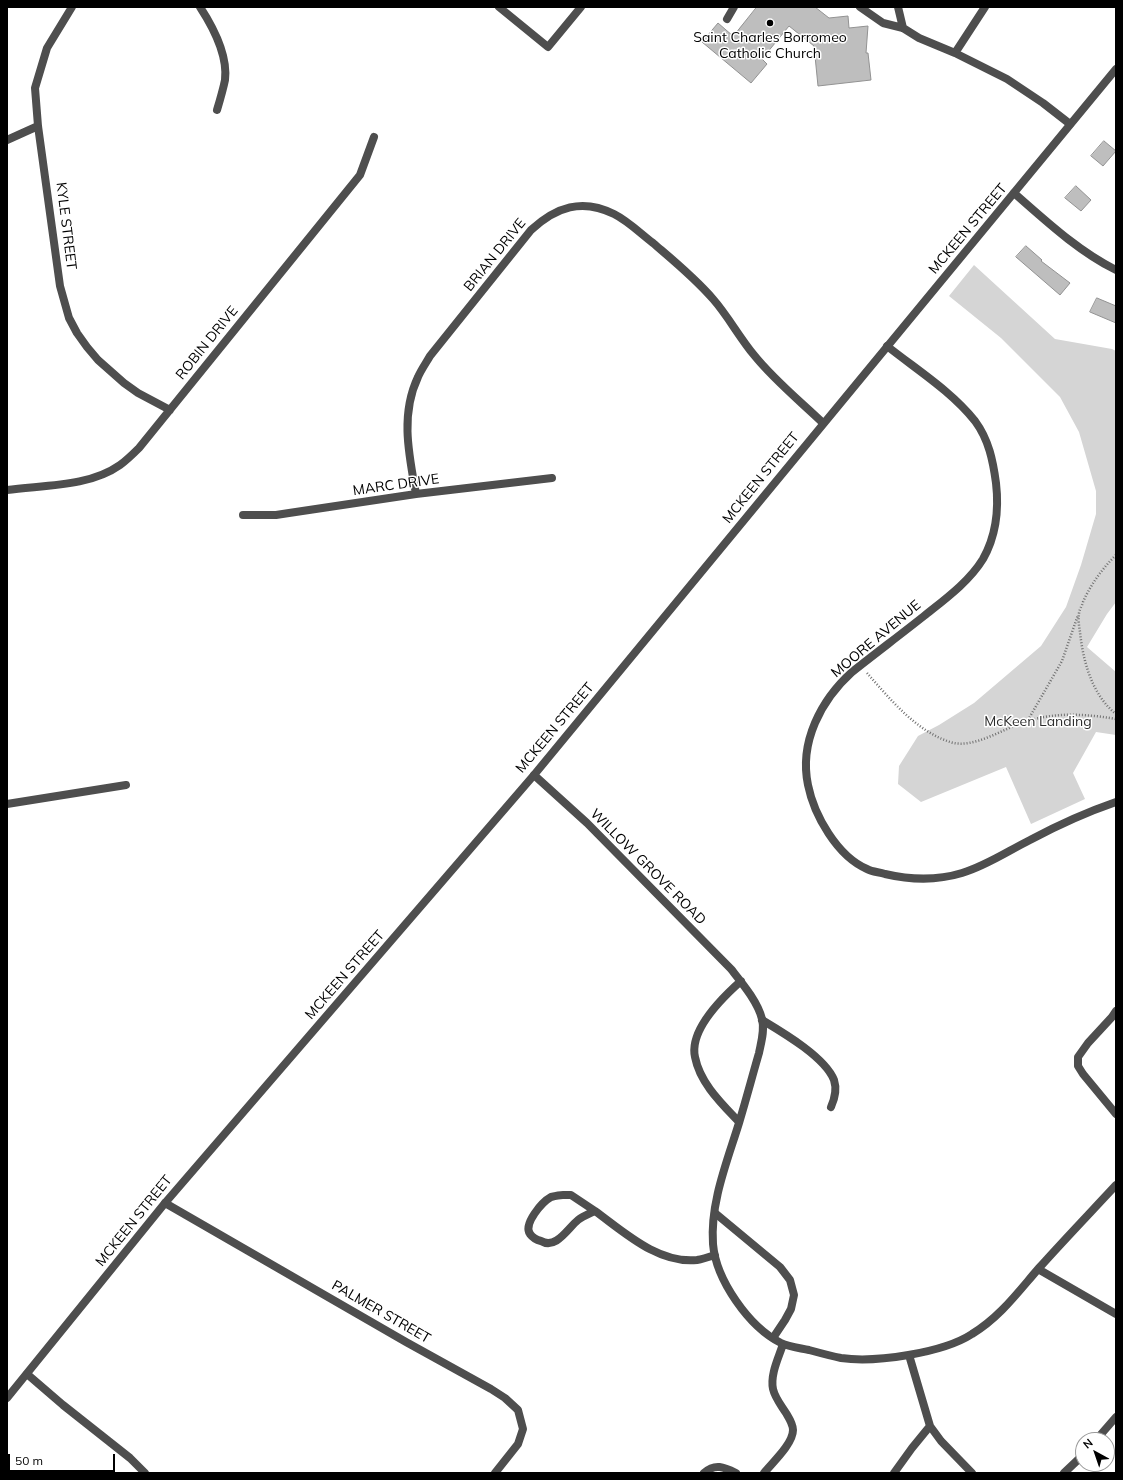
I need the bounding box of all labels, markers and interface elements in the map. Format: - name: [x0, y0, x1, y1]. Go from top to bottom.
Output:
- marker: Saint Charles Borromeo Catholic Church: [765, 18, 775, 28]
- place label: Saint Charles Borromeo Catholic Church: [693, 30, 847, 62]
- street label: KYLE STREET: [52, 181, 80, 271]
- street label: MCKEEN STREET: [925, 181, 1011, 277]
- street label: BRIAN DRIVE: [460, 215, 530, 295]
- street label: ROBIN DRIVE: [172, 303, 242, 383]
- street label: MCKEEN STREET: [719, 429, 803, 527]
- street label: MARC DRIVE: [352, 471, 440, 499]
- street label: MOORE AVENUE: [828, 597, 924, 681]
- street label: MCKEEN STREET: [512, 680, 598, 776]
- park label: McKeen Landing: [984, 714, 1092, 730]
- street label: WILLOW GROVE ROAD: [587, 806, 709, 928]
- street label: MCKEEN STREET: [302, 927, 388, 1023]
- street label: MCKEEN STREET: [92, 1172, 176, 1270]
- street label: PALMER STREET: [329, 1277, 433, 1347]
- north arrow: [1075, 1432, 1115, 1472]
- text: N: [1080, 1436, 1096, 1452]
- scale bar: [10, 1446, 117, 1472]
- text: 50 m: [15, 1453, 43, 1468]

